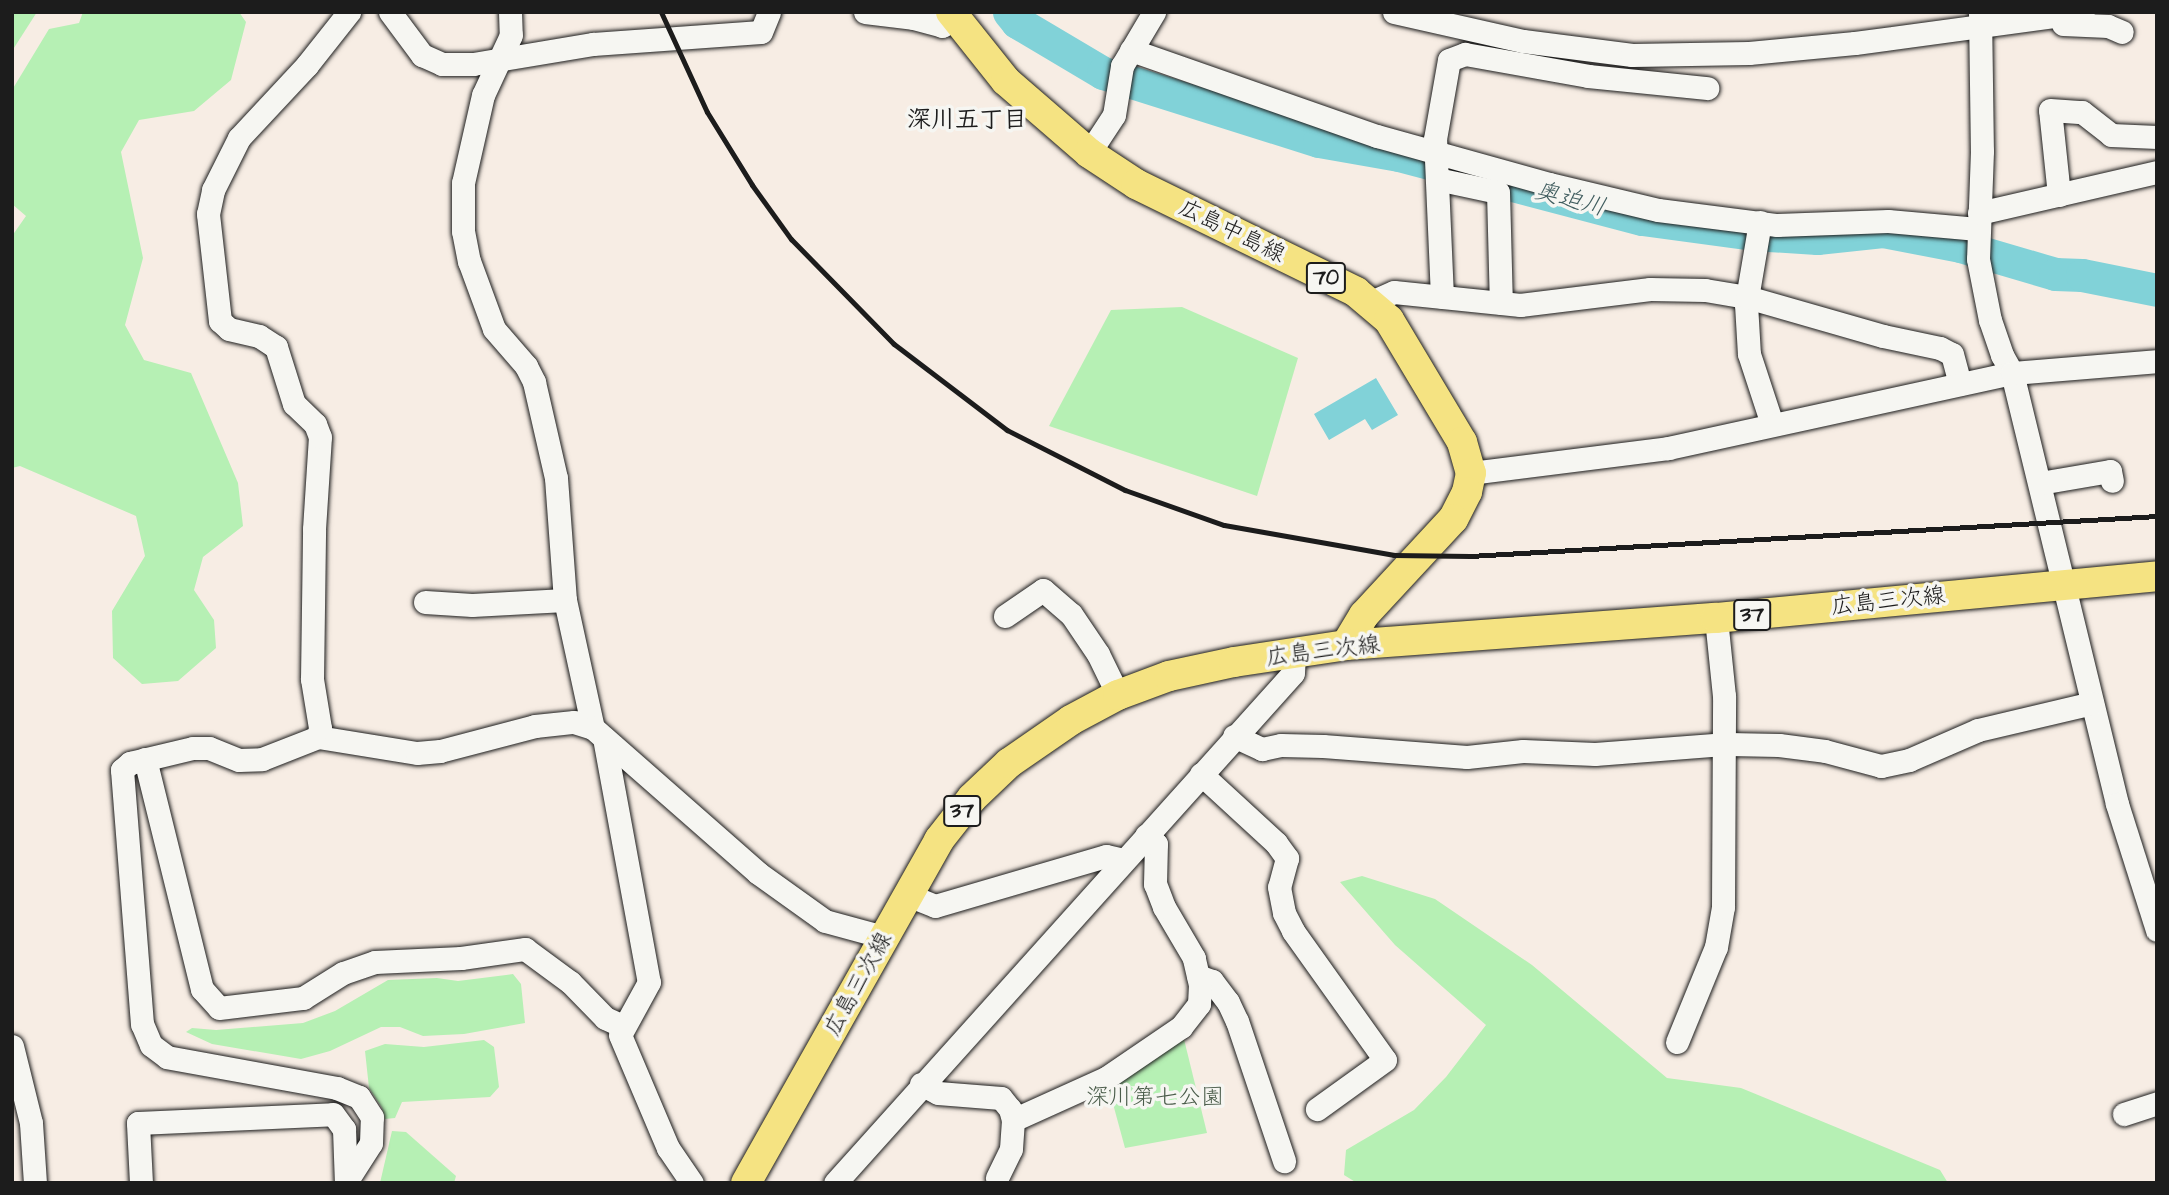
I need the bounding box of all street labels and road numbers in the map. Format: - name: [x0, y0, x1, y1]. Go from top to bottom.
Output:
- street label: 広島中島線: [1174, 193, 1290, 269]
- road number: 70: [1305, 260, 1347, 296]
- street label: 広島三次線: [1829, 581, 1947, 621]
- road number: 37: [1733, 598, 1771, 632]
- street label: 広島三次線: [1264, 630, 1382, 672]
- road number: 37: [943, 794, 981, 828]
- street label: 広島三次線: [818, 927, 898, 1041]

